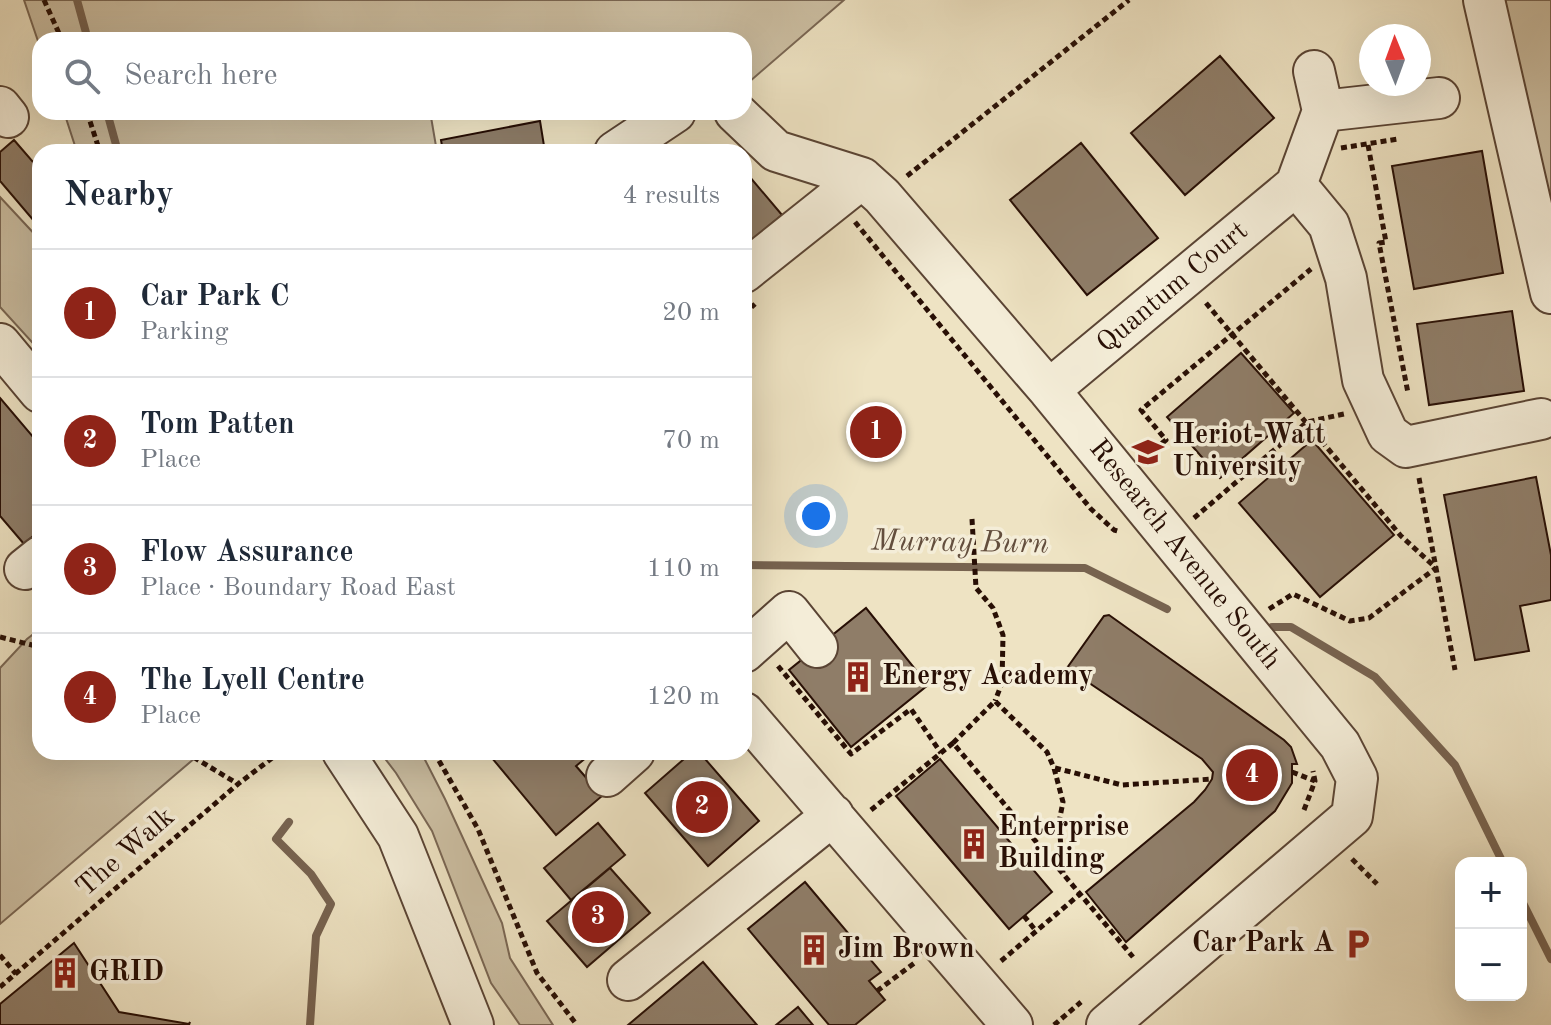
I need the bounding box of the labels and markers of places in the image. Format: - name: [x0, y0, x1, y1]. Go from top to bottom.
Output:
- pin: 1: [850, 402, 902, 462]
- place label: Heriot-Watt University: [1172, 422, 1325, 482]
- school or university icon: Heriot-Watt University: [1131, 435, 1165, 469]
- building icon: Energy Academy: [841, 660, 875, 694]
- place label: Energy Academy: [882, 663, 1093, 691]
- pin: 4: [1226, 745, 1278, 805]
- pin: 2: [676, 777, 728, 837]
- place label: Enterprise Building: [998, 814, 1129, 874]
- building icon: Enterprise Building: [957, 827, 991, 861]
- pin: 3: [572, 887, 624, 947]
- parking icon: Car Park A: [1341, 927, 1375, 961]
- place label: Car Park A: [1192, 930, 1334, 958]
- building icon: Jim Brown: [797, 933, 831, 967]
- place label: Jim Brown: [838, 936, 975, 964]
- building icon: GRID: [48, 956, 82, 990]
- place label: GRID: [89, 959, 164, 987]

